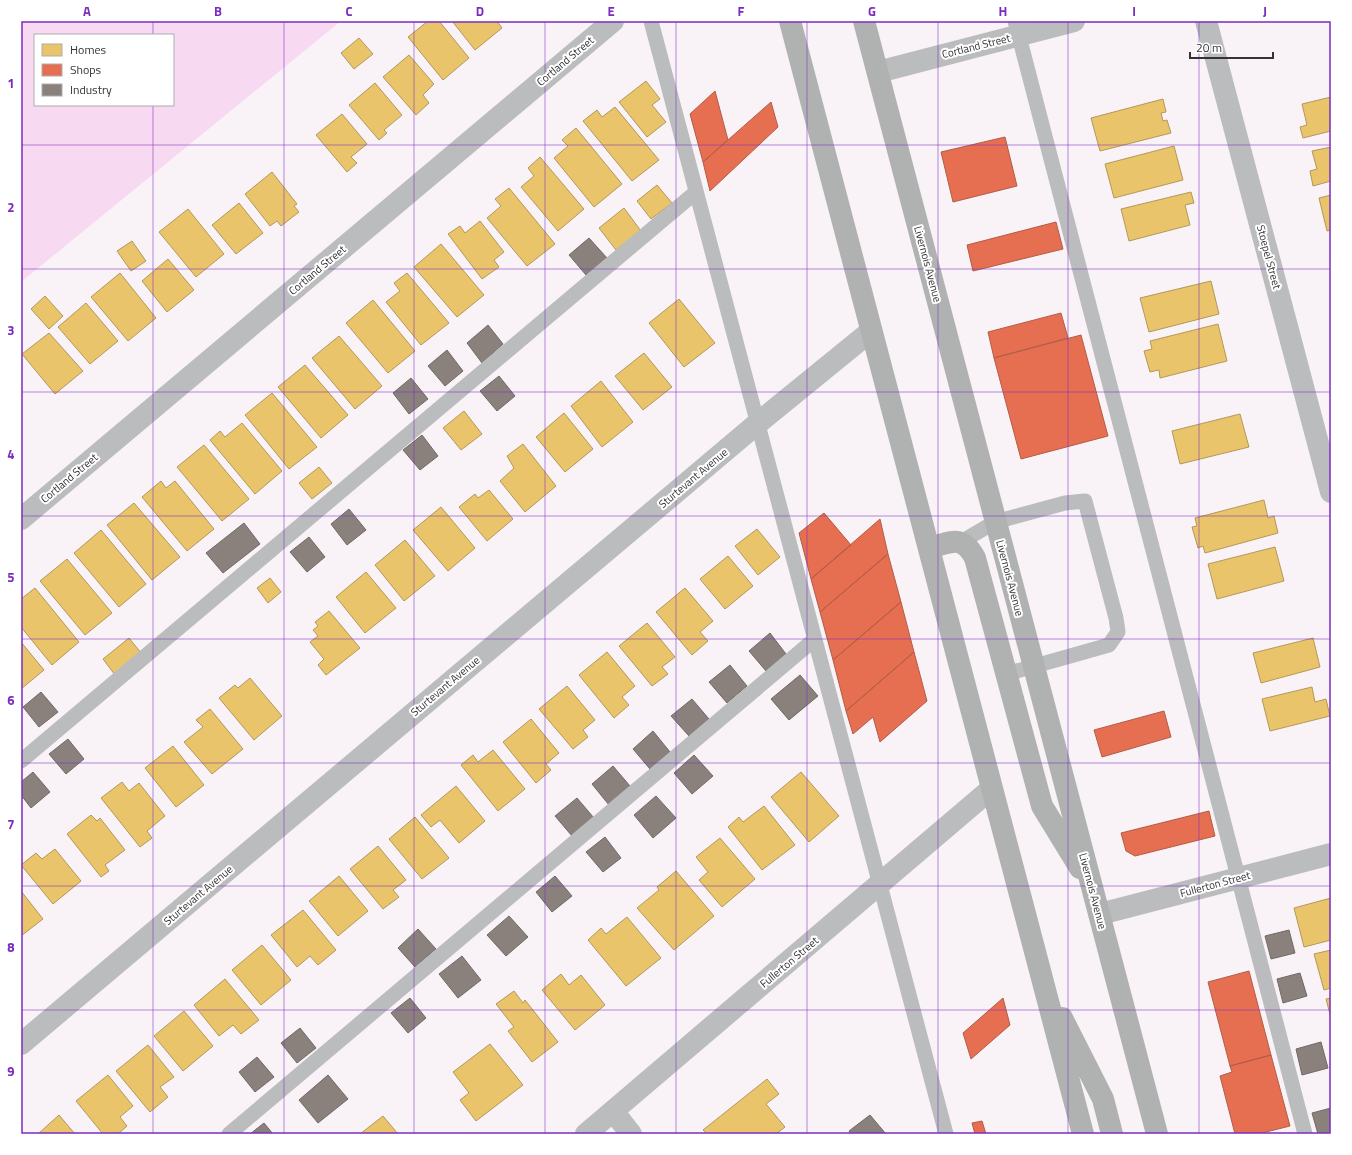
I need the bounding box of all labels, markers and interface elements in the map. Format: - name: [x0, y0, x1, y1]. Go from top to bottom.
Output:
- text: A: [83, 1, 91, 21]
- text: B: [214, 1, 222, 21]
- text: C: [345, 1, 353, 21]
- text: D: [476, 1, 484, 21]
- text: E: [607, 1, 615, 21]
- text: F: [738, 1, 745, 21]
- text: G: [868, 1, 876, 21]
- text: H: [999, 1, 1007, 21]
- text: I: [1132, 1, 1136, 21]
- text: J: [1263, 1, 1267, 21]
- street label: Cortland Street: [940, 30, 1012, 62]
- street label: Cortland Street: [533, 32, 597, 90]
- legend: [34, 34, 174, 106]
- scale bar: [1190, 34, 1273, 60]
- text: 20 m: [1196, 38, 1222, 57]
- text: Homes: [70, 40, 106, 59]
- text: Shops: [70, 60, 102, 79]
- text: 1: [7, 73, 15, 93]
- text: Industry: [70, 80, 112, 99]
- text: 2: [7, 197, 15, 217]
- street label: Stoepel Street: [1253, 223, 1285, 291]
- street label: Livernois Avenue: [910, 224, 946, 304]
- street label: Cortland Street: [285, 241, 349, 299]
- text: 3: [7, 320, 15, 340]
- text: 4: [7, 444, 15, 464]
- street label: Sturtevant Avenue: [655, 444, 731, 512]
- street label: Cortland Street: [37, 449, 101, 507]
- street label: Livernois Avenue: [992, 538, 1028, 618]
- text: 5: [7, 567, 15, 587]
- street label: Sturtevant Avenue: [407, 652, 483, 720]
- text: 6: [7, 690, 15, 710]
- text: 7: [7, 814, 15, 834]
- street label: Livernois Avenue: [1075, 851, 1111, 931]
- street label: Sturtevant Avenue: [160, 861, 236, 929]
- street label: Fullerton Street: [1178, 867, 1252, 901]
- street label: Fullerton Street: [756, 933, 822, 991]
- text: 8: [7, 937, 15, 957]
- text: 9: [7, 1061, 15, 1081]

